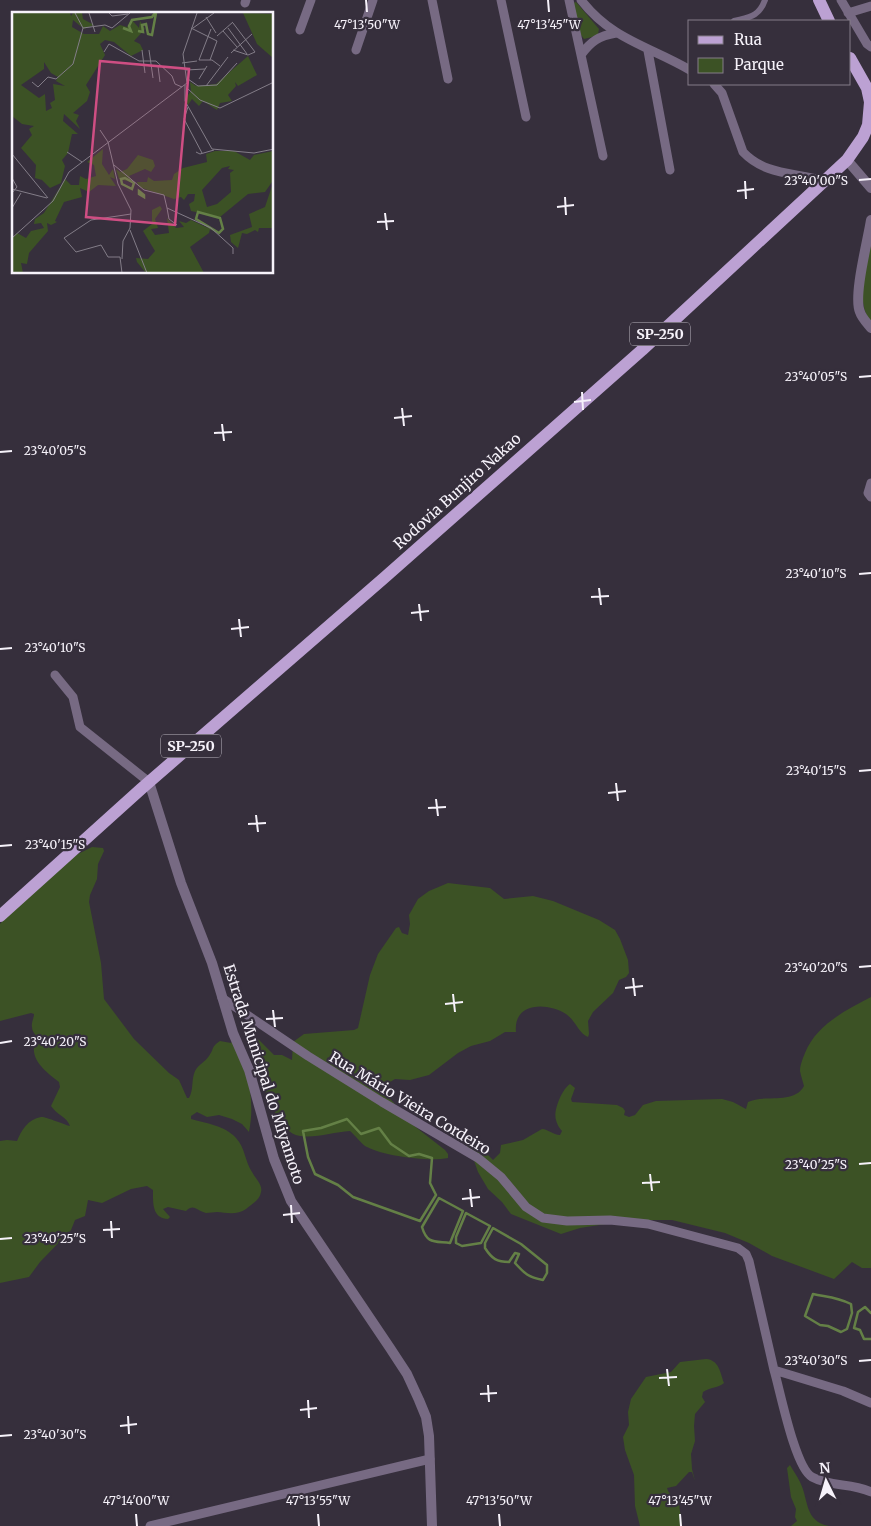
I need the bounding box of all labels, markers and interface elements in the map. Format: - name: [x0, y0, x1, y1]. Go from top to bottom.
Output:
- inset map: [12, 12, 274, 274]
- text: 47°13'50"W: [334, 17, 401, 32]
- text: 47°13'45"W: [517, 17, 582, 32]
- legend: [688, 20, 851, 85]
- text: Rua: [734, 30, 762, 49]
- text: Parque: [734, 55, 784, 74]
- text: 23°40'00"S: [784, 173, 848, 188]
- road number: SP-250: [630, 322, 690, 346]
- text: 23°40'05"S: [785, 369, 847, 384]
- street label: Rodovia Bunjiro Nakao: [389, 429, 525, 553]
- text: 23°40'05"S: [24, 443, 86, 458]
- text: 23°40'10"S: [786, 566, 846, 581]
- text: 23°40'10"S: [25, 640, 85, 655]
- road number: SP-250: [161, 734, 221, 758]
- text: 23°40'15"S: [786, 763, 846, 778]
- text: 23°40'15"S: [25, 837, 85, 852]
- text: 23°40'20"S: [785, 960, 847, 975]
- street label: Estrada Municipal do Miyamoto: [219, 962, 309, 1187]
- text: 23°40'20"S: [24, 1034, 86, 1049]
- street label: Rua Mário Vieira Cordeiro: [326, 1047, 494, 1159]
- text: 23°40'25"S: [785, 1157, 847, 1172]
- text: 23°40'25"S: [24, 1231, 86, 1246]
- text: 23°40'30"S: [785, 1353, 847, 1368]
- text: 23°40'30"S: [24, 1427, 86, 1442]
- north arrow: [801, 1456, 851, 1506]
- text: N: [819, 1459, 831, 1477]
- text: 47°14'00"W: [103, 1493, 170, 1508]
- text: 47°13'55"W: [286, 1493, 351, 1508]
- text: 47°13'50"W: [466, 1493, 533, 1508]
- text: 47°13'45"W: [648, 1493, 713, 1508]

